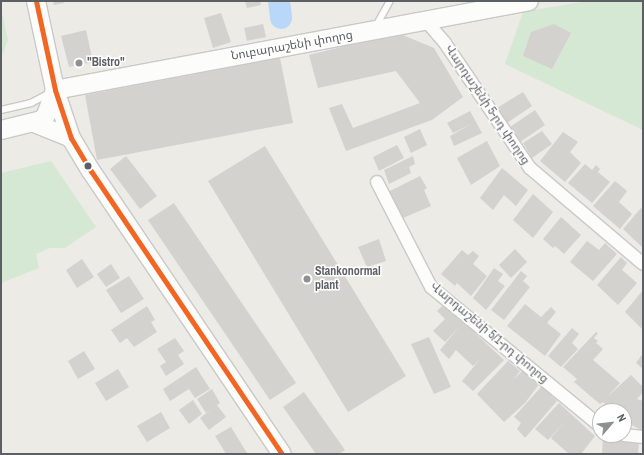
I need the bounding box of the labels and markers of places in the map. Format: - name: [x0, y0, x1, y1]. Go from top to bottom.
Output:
- place label: "Bistro": [87, 56, 125, 70]
- marker: "Bistro": [74, 58, 84, 68]
- unlabelled marker: [83, 161, 93, 171]
- place label: Stankonormal plant: [315, 265, 381, 293]
- marker: Stankonormal plant: [302, 274, 312, 284]

